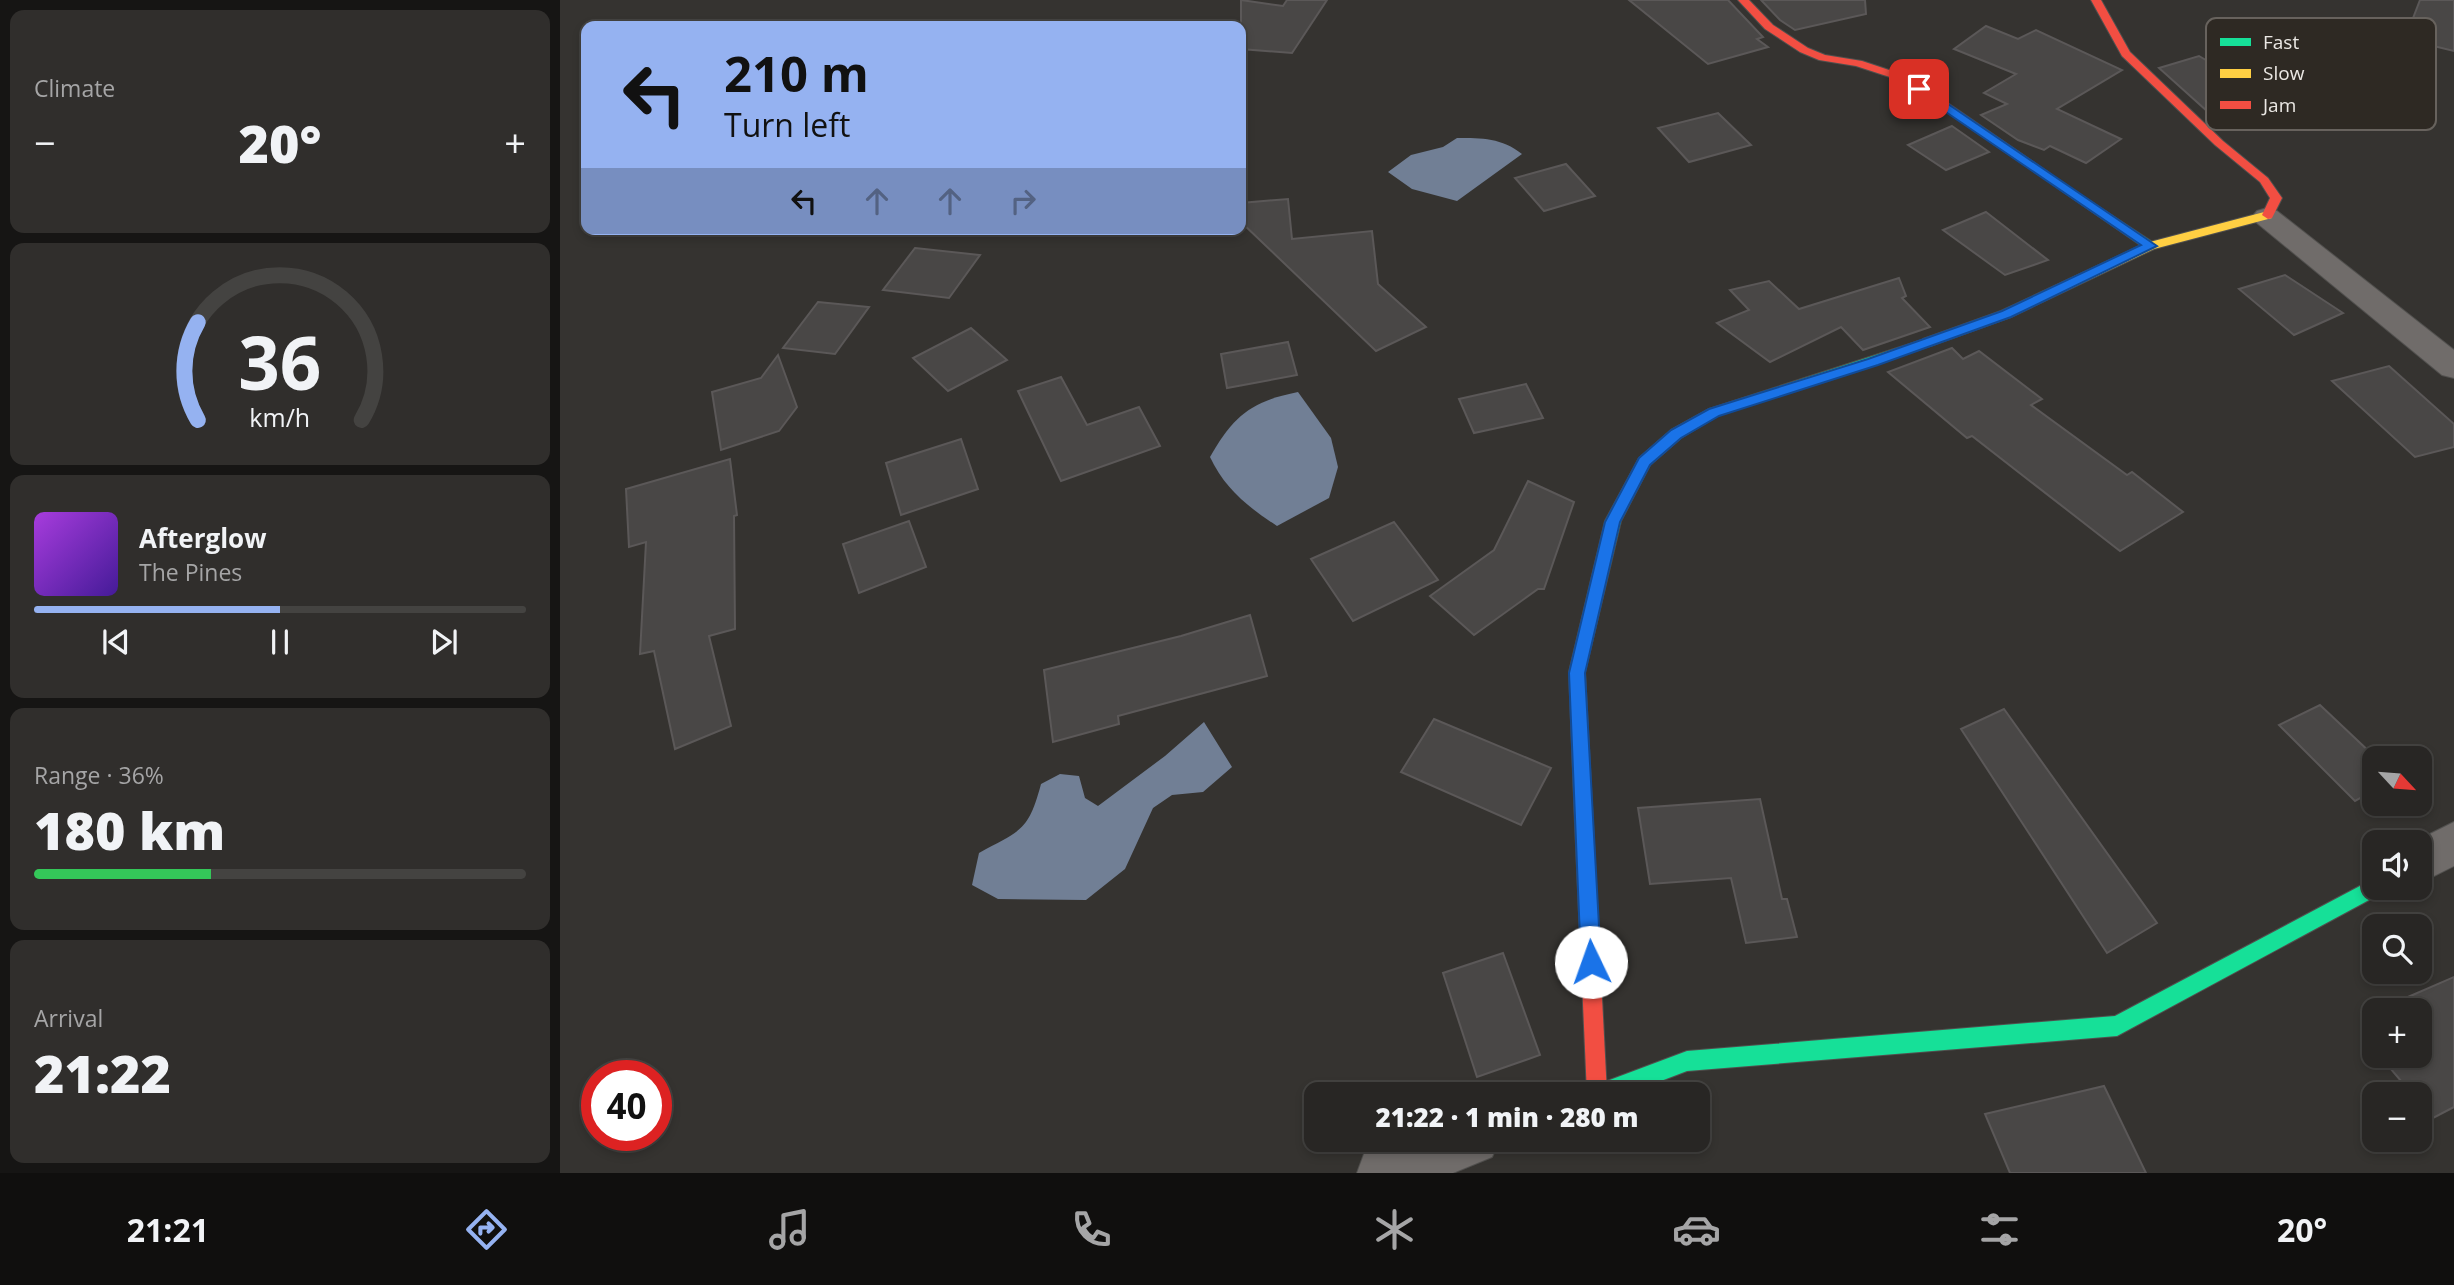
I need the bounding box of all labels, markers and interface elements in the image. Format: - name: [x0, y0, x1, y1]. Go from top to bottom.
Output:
- legend: [2206, 18, 2436, 130]
- text: Fast: [2263, 29, 2299, 55]
- text: 210 m: [724, 40, 869, 106]
- icon: left: [609, 49, 700, 140]
- pin: [1889, 59, 1949, 119]
- text: Slow: [2263, 60, 2305, 86]
- icon: arrive: [1900, 70, 1938, 108]
- text: Climate: [34, 72, 115, 104]
- text: Jam: [2261, 92, 2296, 118]
- text: Turn left: [724, 103, 850, 146]
- text: 20°: [239, 107, 321, 178]
- text: −: [34, 116, 56, 168]
- text: +: [504, 116, 526, 168]
- icon: left: [785, 182, 823, 220]
- icon: ahead: [858, 182, 896, 220]
- icon: ahead: [931, 182, 969, 220]
- icon: right: [1004, 182, 1042, 220]
- text: 36: [238, 312, 322, 411]
- text: km/h: [250, 400, 310, 434]
- text: Afterglow: [139, 520, 266, 556]
- text: The Pines: [139, 556, 242, 588]
- icon: previous: [97, 623, 135, 661]
- icon: pause: [261, 623, 299, 661]
- icon: next: [425, 623, 463, 661]
- north arrow: [2362, 746, 2432, 816]
- map controls: [2362, 746, 2432, 1152]
- text: Range · 36%: [34, 759, 164, 791]
- text: 180 km: [34, 794, 225, 865]
- button: sound: [2362, 830, 2432, 900]
- button: search: [2362, 914, 2432, 984]
- position arrow: [1554, 925, 1628, 999]
- button: +: [2362, 998, 2432, 1068]
- text: Arrival: [34, 1002, 103, 1034]
- text: 21:22: [34, 1037, 171, 1108]
- speed limit sign: 40: [581, 1060, 672, 1151]
- button: −: [2362, 1082, 2432, 1152]
- text: 21:22 · 1 min · 280 m: [1376, 1099, 1638, 1135]
- icon: directions: [462, 1205, 511, 1254]
- icon: music: [765, 1205, 814, 1254]
- icon: phone: [1067, 1205, 1116, 1254]
- icon: climate: [1370, 1205, 1419, 1254]
- icon: car: [1672, 1205, 1721, 1254]
- icon: filters: [1975, 1205, 2024, 1254]
- text: 21:21: [127, 1208, 209, 1251]
- text: 20°: [2277, 1208, 2327, 1251]

